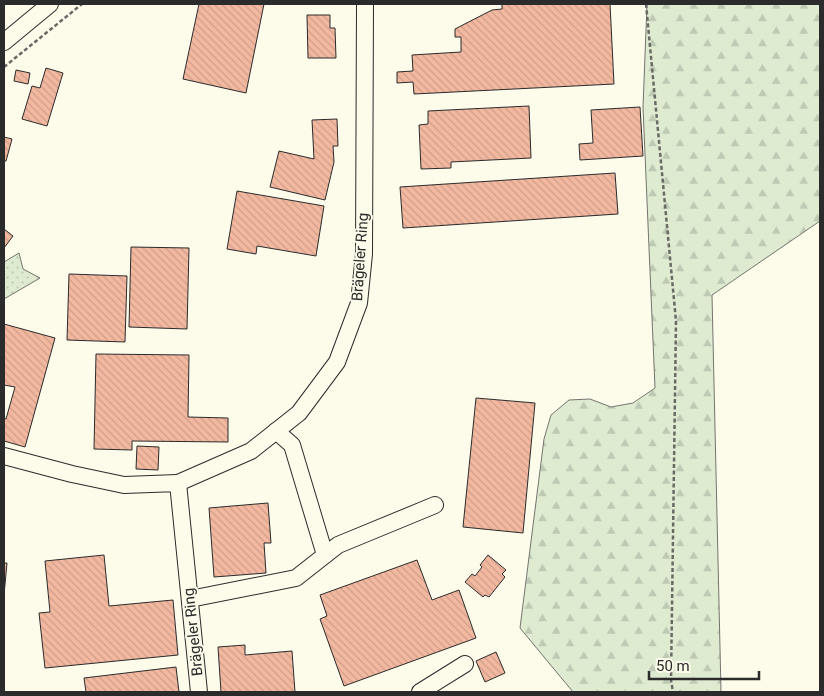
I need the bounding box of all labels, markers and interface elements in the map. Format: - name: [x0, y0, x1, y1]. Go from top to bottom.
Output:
- street label: Brägeler Ring: [348, 212, 372, 302]
- street label: Brägeler Ring: [179, 587, 207, 677]
- scale bar: [649, 648, 759, 680]
- text: 50 m: [656, 657, 690, 675]

